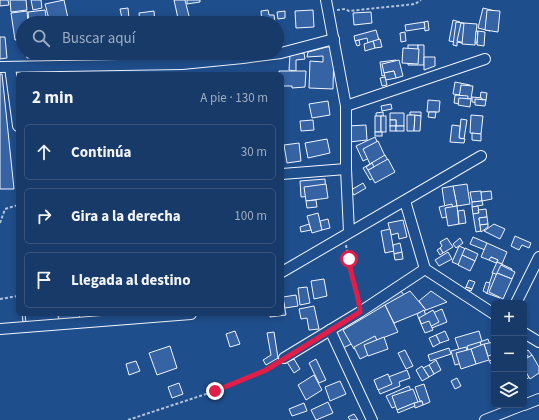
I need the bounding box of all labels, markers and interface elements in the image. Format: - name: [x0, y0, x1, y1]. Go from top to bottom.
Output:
- search box: [16, 16, 284, 60]
- icon: search: [30, 27, 52, 49]
- text: Buscar aquí: [62, 28, 135, 49]
- text: 2 min: [32, 86, 73, 110]
- text: A pie · 130 m: [200, 89, 268, 107]
- icon: ahead: [33, 141, 55, 163]
- text: Continúa: [71, 142, 132, 163]
- text: 30 m: [241, 143, 267, 161]
- icon: right: [33, 205, 55, 227]
- text: Gira a la derecha: [71, 206, 181, 227]
- text: 100 m: [234, 207, 267, 225]
- route start: [340, 250, 358, 268]
- icon: arrive: [33, 269, 55, 291]
- text: Llegada al destino: [71, 270, 191, 291]
- map controls: [491, 300, 527, 408]
- button: +: [491, 300, 527, 336]
- button: −: [491, 336, 527, 372]
- button: layers: [491, 372, 527, 408]
- route end: [206, 382, 224, 400]

